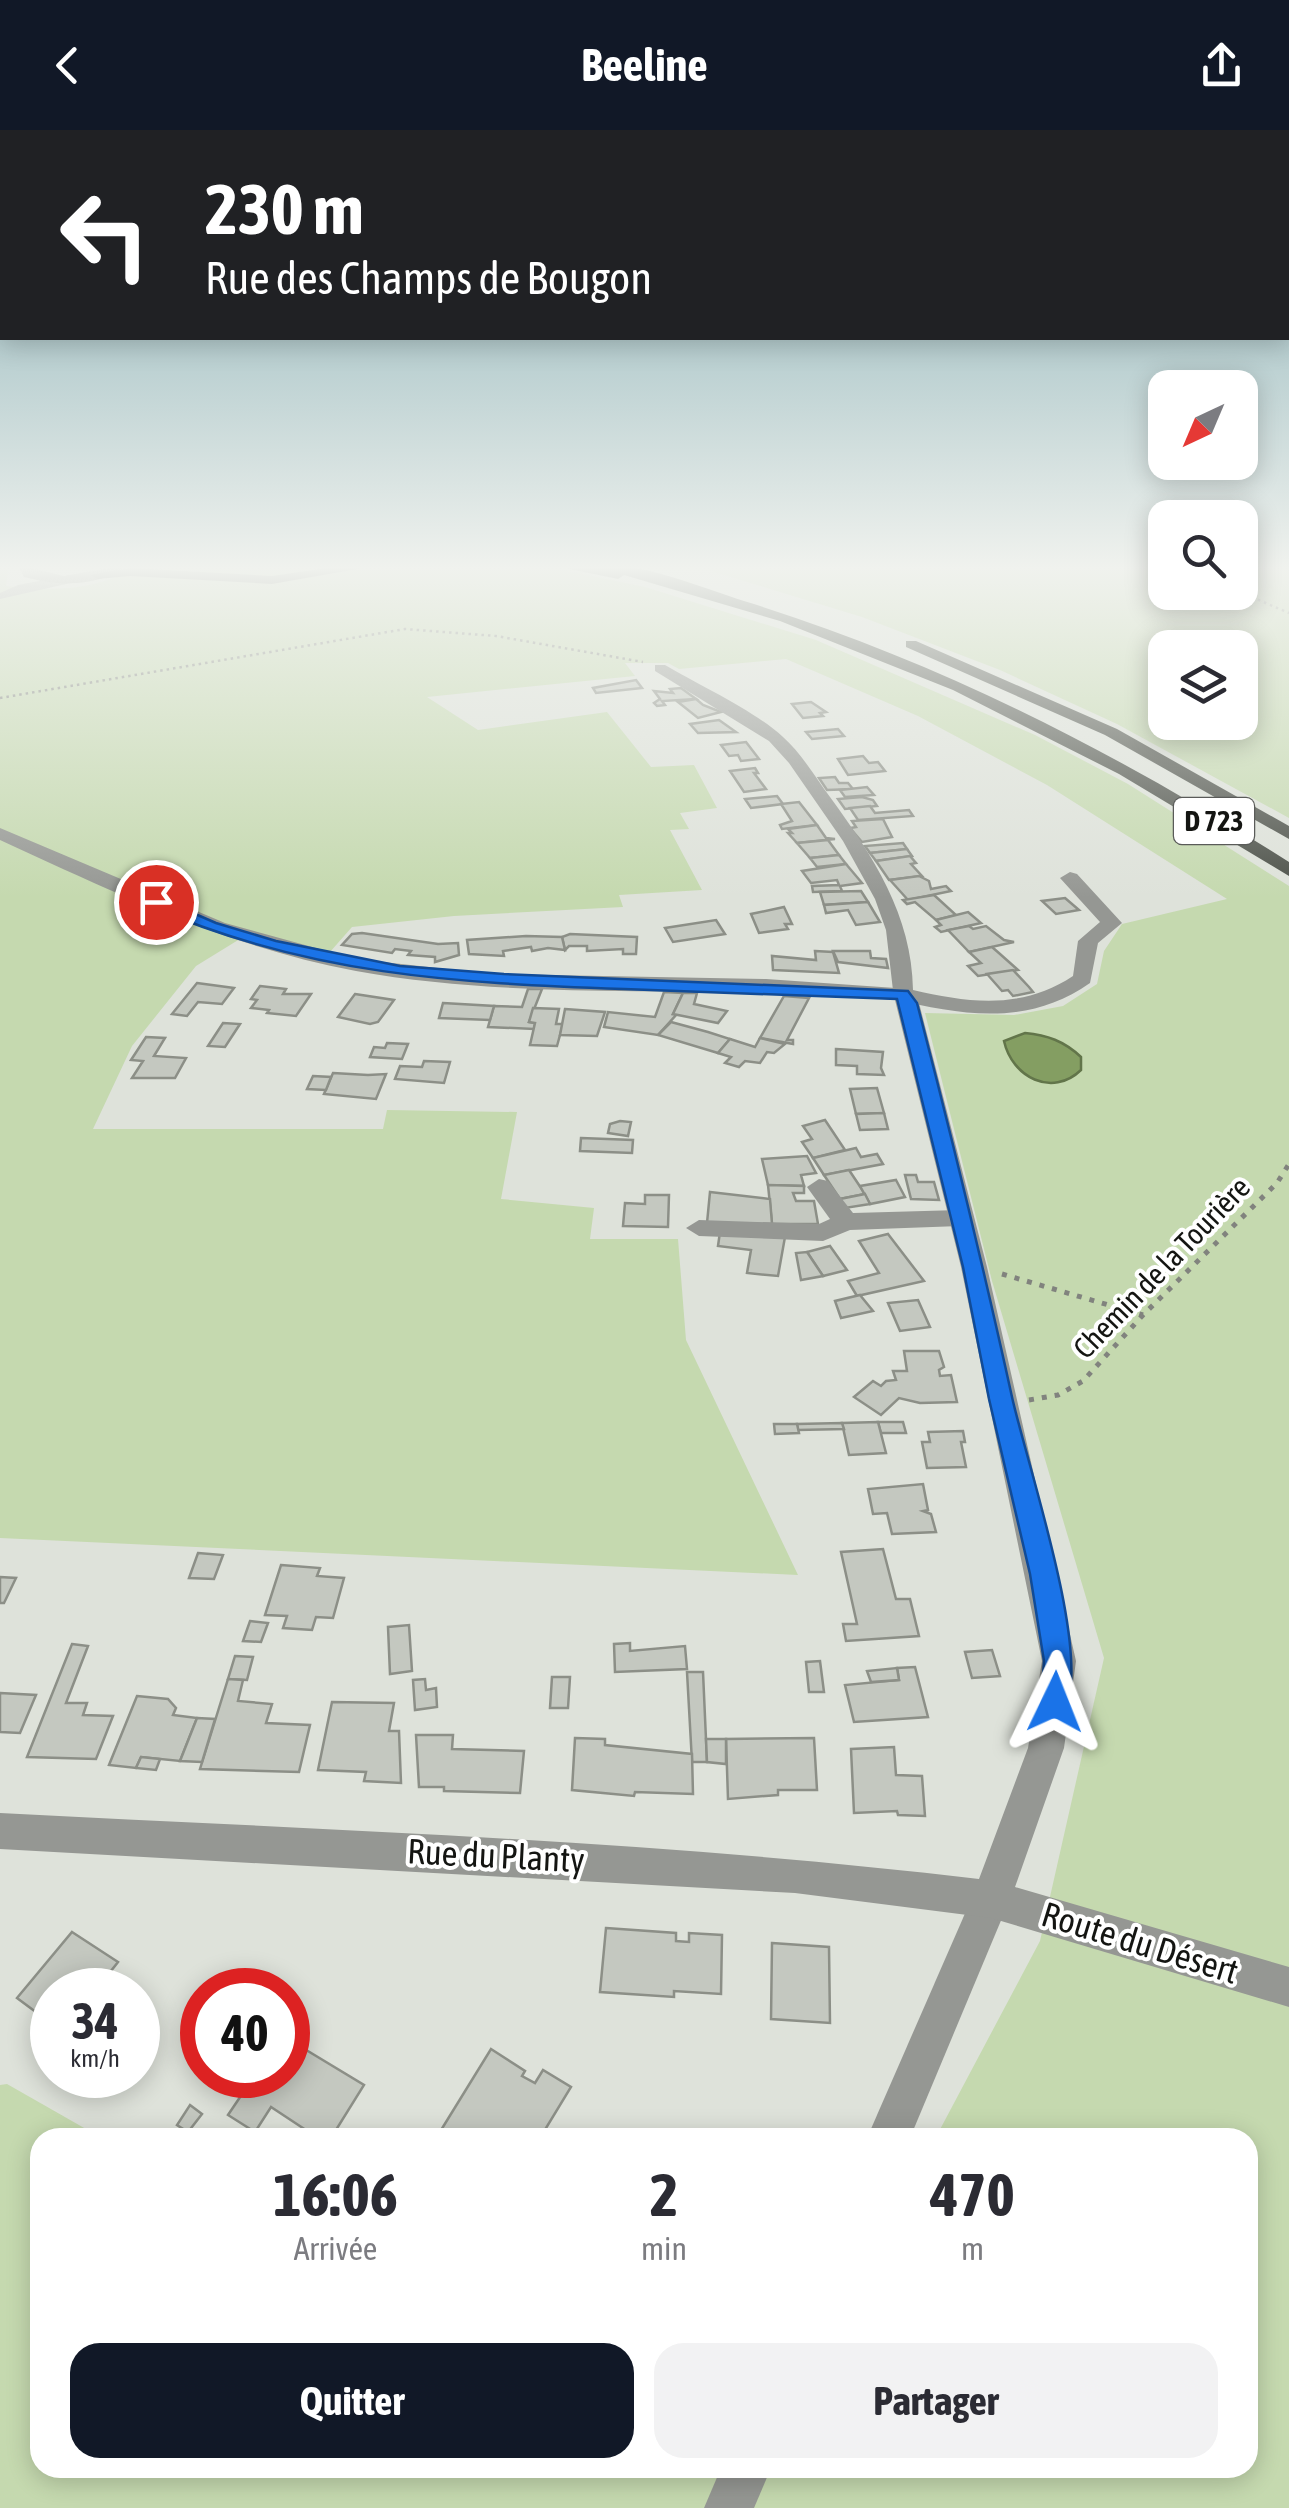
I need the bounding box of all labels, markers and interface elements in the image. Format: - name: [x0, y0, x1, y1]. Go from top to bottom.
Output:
- icon: back: [40, 38, 95, 93]
- icon: share: [1194, 38, 1249, 93]
- text: Beeline: [581, 39, 708, 91]
- text: 230 m: [205, 169, 364, 249]
- icon: left: [40, 170, 170, 300]
- text: Rue des Champs de Bougon: [205, 252, 652, 304]
- north arrow: [1148, 370, 1258, 480]
- map controls: [1148, 370, 1258, 740]
- button: search: [1148, 500, 1258, 610]
- button: layers: [1148, 630, 1258, 740]
- road number: D 723: [1174, 798, 1254, 844]
- pin: [114, 860, 199, 945]
- icon: arrive: [129, 875, 184, 930]
- street label: Chemin de la Tourière: [1066, 1170, 1256, 1365]
- position arrow: [1003, 1650, 1107, 1754]
- street label: Rue du Planty: [406, 1830, 586, 1880]
- street label: Route du Désert: [1037, 1893, 1243, 1991]
- speed limit sign: 40: [180, 1968, 310, 2098]
- text: 34: [71, 1992, 118, 2050]
- text: km/h: [70, 2044, 120, 2072]
- text: 16:06: [273, 2160, 398, 2229]
- text: 2: [650, 2160, 678, 2229]
- text: 470: [930, 2160, 1015, 2229]
- text: Arrivée: [294, 2230, 377, 2267]
- text: min: [641, 2230, 687, 2267]
- text: m: [961, 2230, 984, 2267]
- button: Quitter: [70, 2343, 634, 2458]
- button: Partager: [654, 2343, 1218, 2458]

